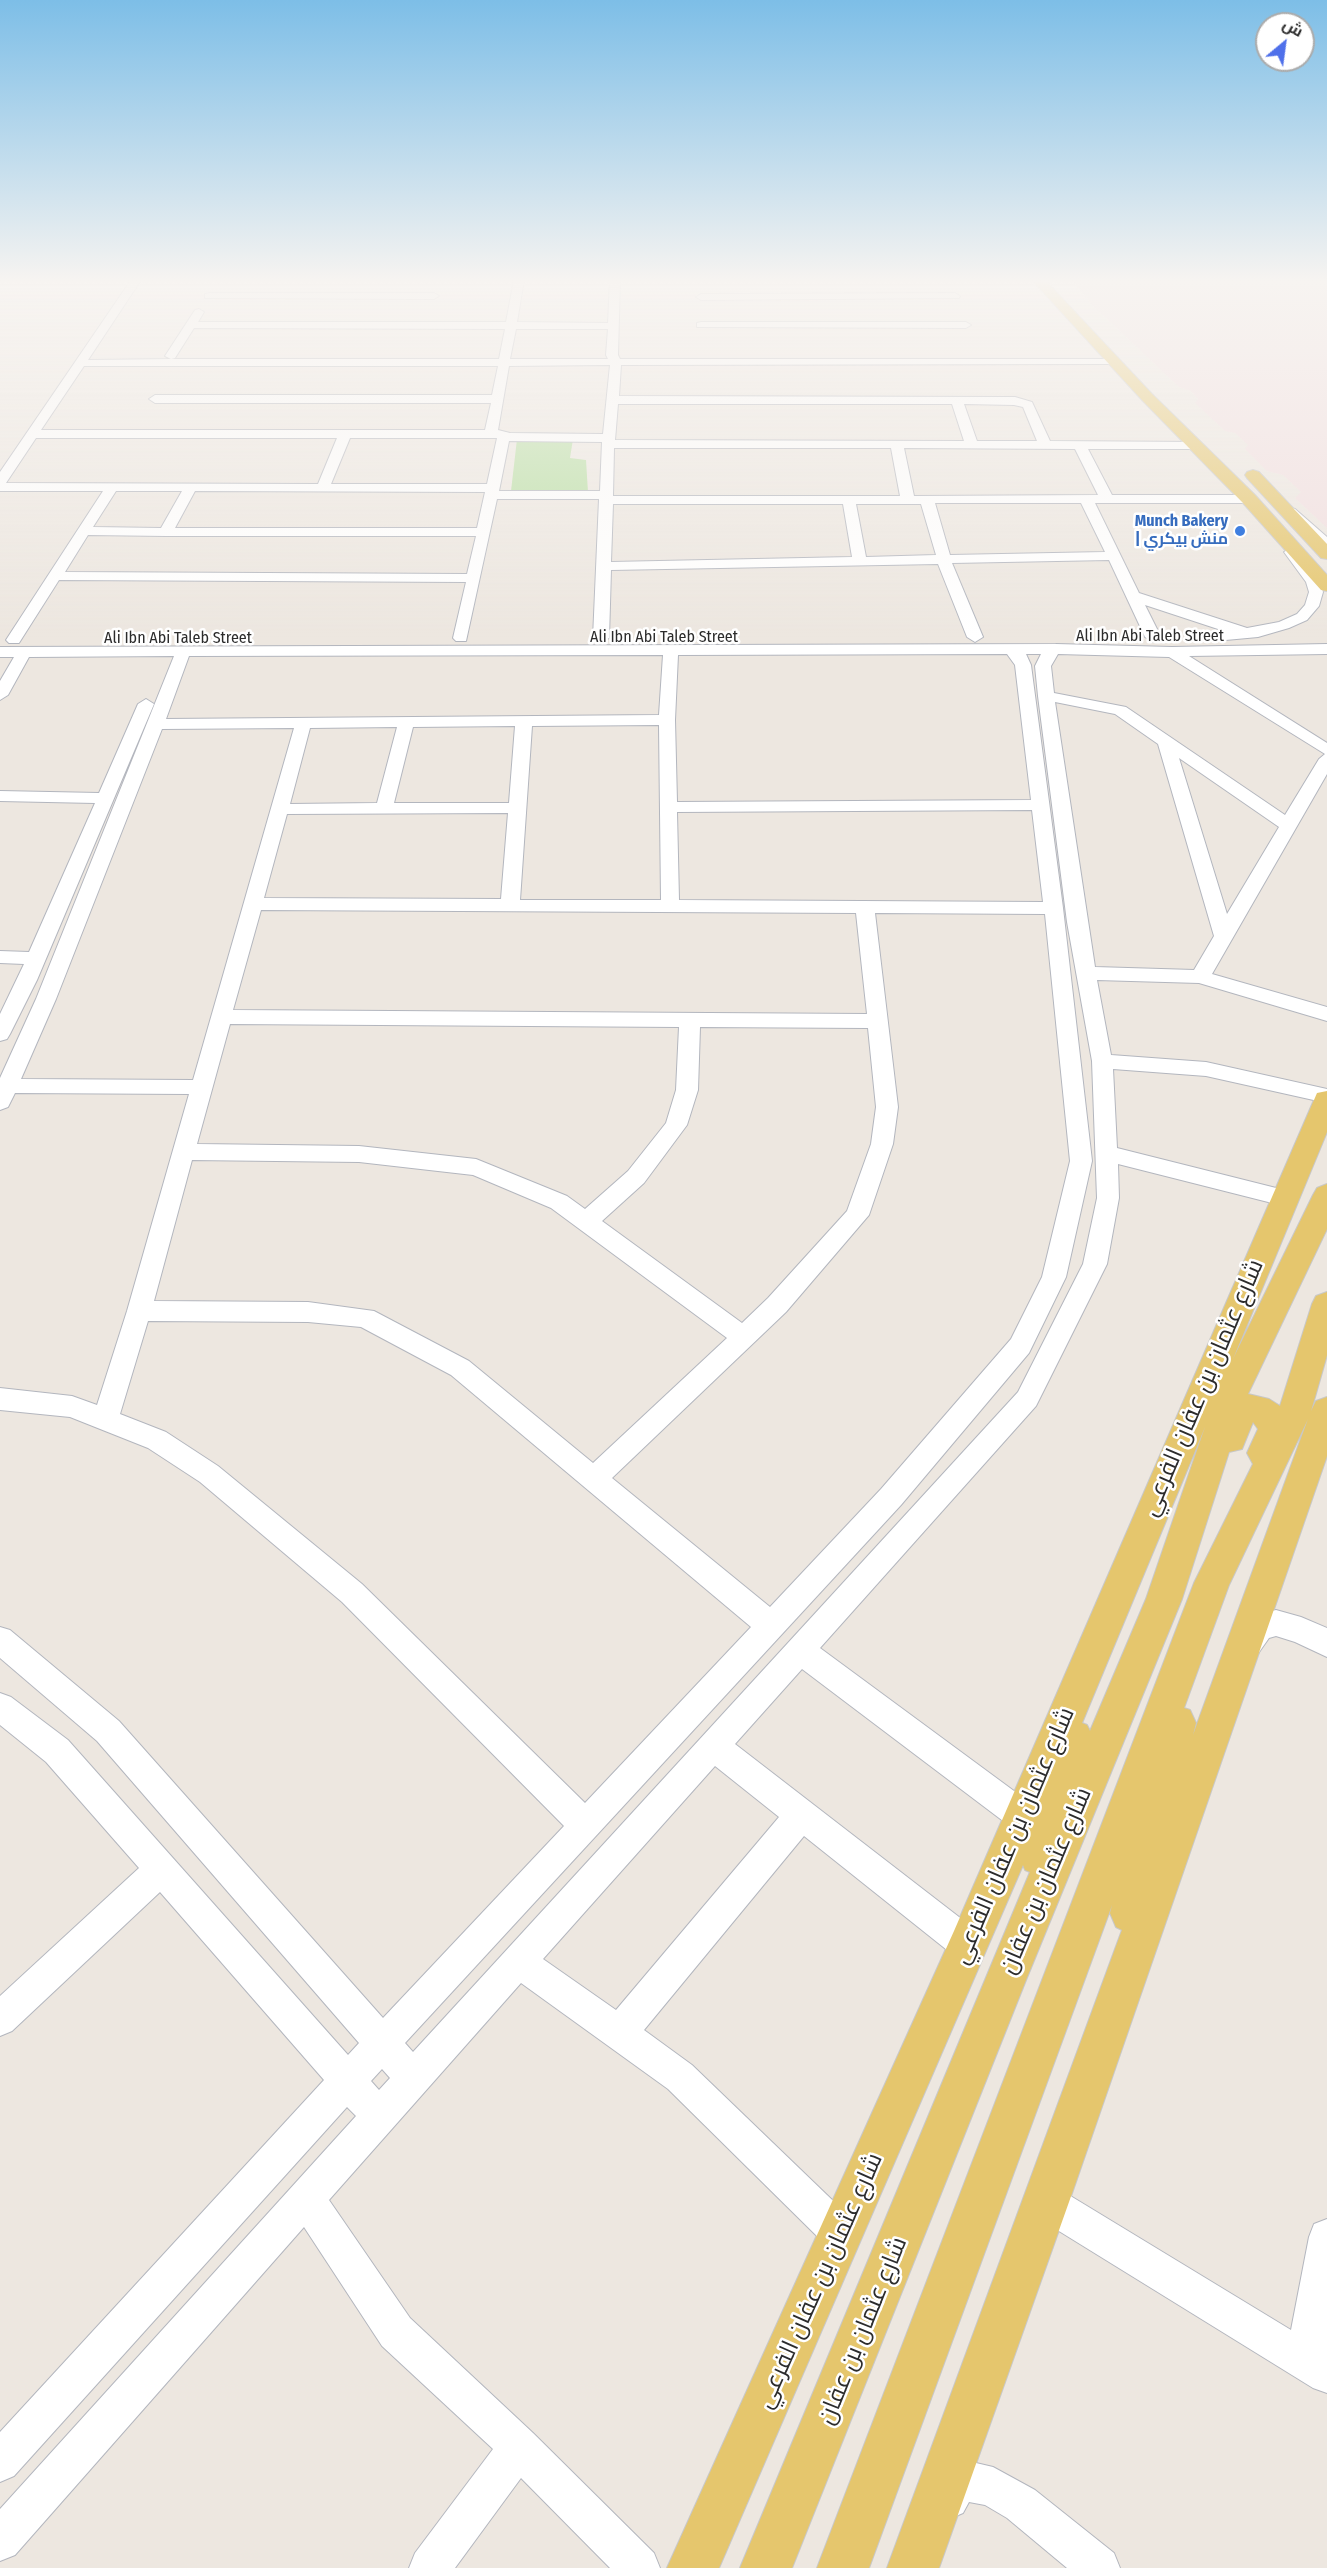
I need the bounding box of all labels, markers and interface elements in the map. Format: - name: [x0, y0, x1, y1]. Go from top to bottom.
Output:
- north arrow: [1255, 12, 1315, 72]
- text: ش: [1279, 14, 1307, 41]
- place label: Munch Bakery | منش بيكري: [1135, 512, 1228, 550]
- marker: Munch Bakery | منش بيكري: [1233, 524, 1247, 538]
- street label: Ali Ibn Abi Taleb Street: [1076, 627, 1224, 647]
- street label: Ali Ibn Abi Taleb Street: [590, 628, 738, 648]
- street label: Ali Ibn Abi Taleb Street: [104, 629, 252, 649]
- street label: شارع عثمان بن عفان الفرعي: [1136, 1255, 1270, 1521]
- street label: شارع عثمان بن عفان الفرعي: [947, 1703, 1081, 1969]
- street label: شارع عثمان بن عفان: [994, 1783, 1098, 1979]
- street label: شارع عثمان بن عفان الفرعي: [751, 2149, 889, 2413]
- street label: شارع عثمان بن عفان: [812, 2233, 914, 2429]

